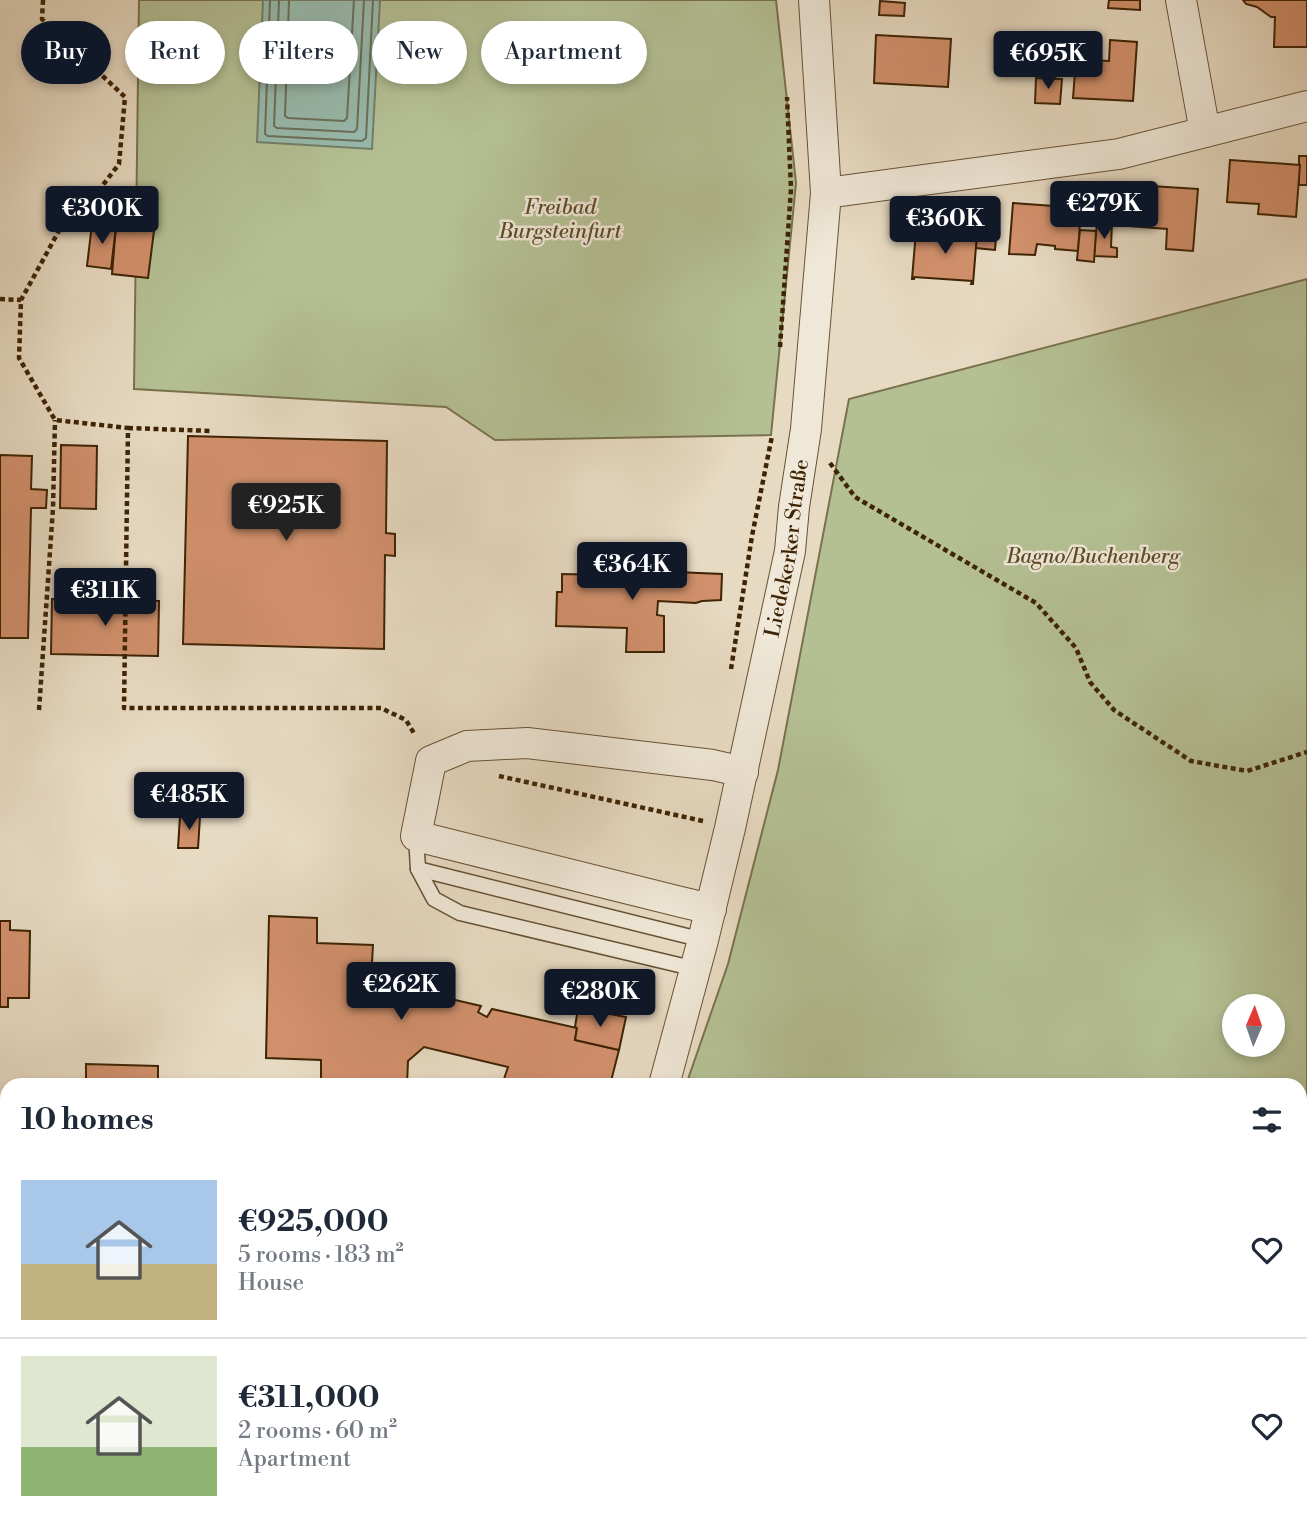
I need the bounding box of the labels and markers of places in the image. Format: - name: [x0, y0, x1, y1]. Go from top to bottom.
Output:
- pin: €695K: [999, 32, 1097, 91]
- pin: €279K: [1055, 182, 1153, 241]
- pin: €300K: [53, 187, 151, 246]
- pin: €360K: [896, 196, 994, 256]
- pin: €925K: [237, 484, 335, 543]
- pin: €364K: [583, 542, 681, 602]
- pin: €311K: [56, 568, 154, 628]
- pin: €485K: [140, 772, 238, 832]
- pin: €262K: [352, 962, 450, 1022]
- pin: €280K: [551, 970, 649, 1029]

